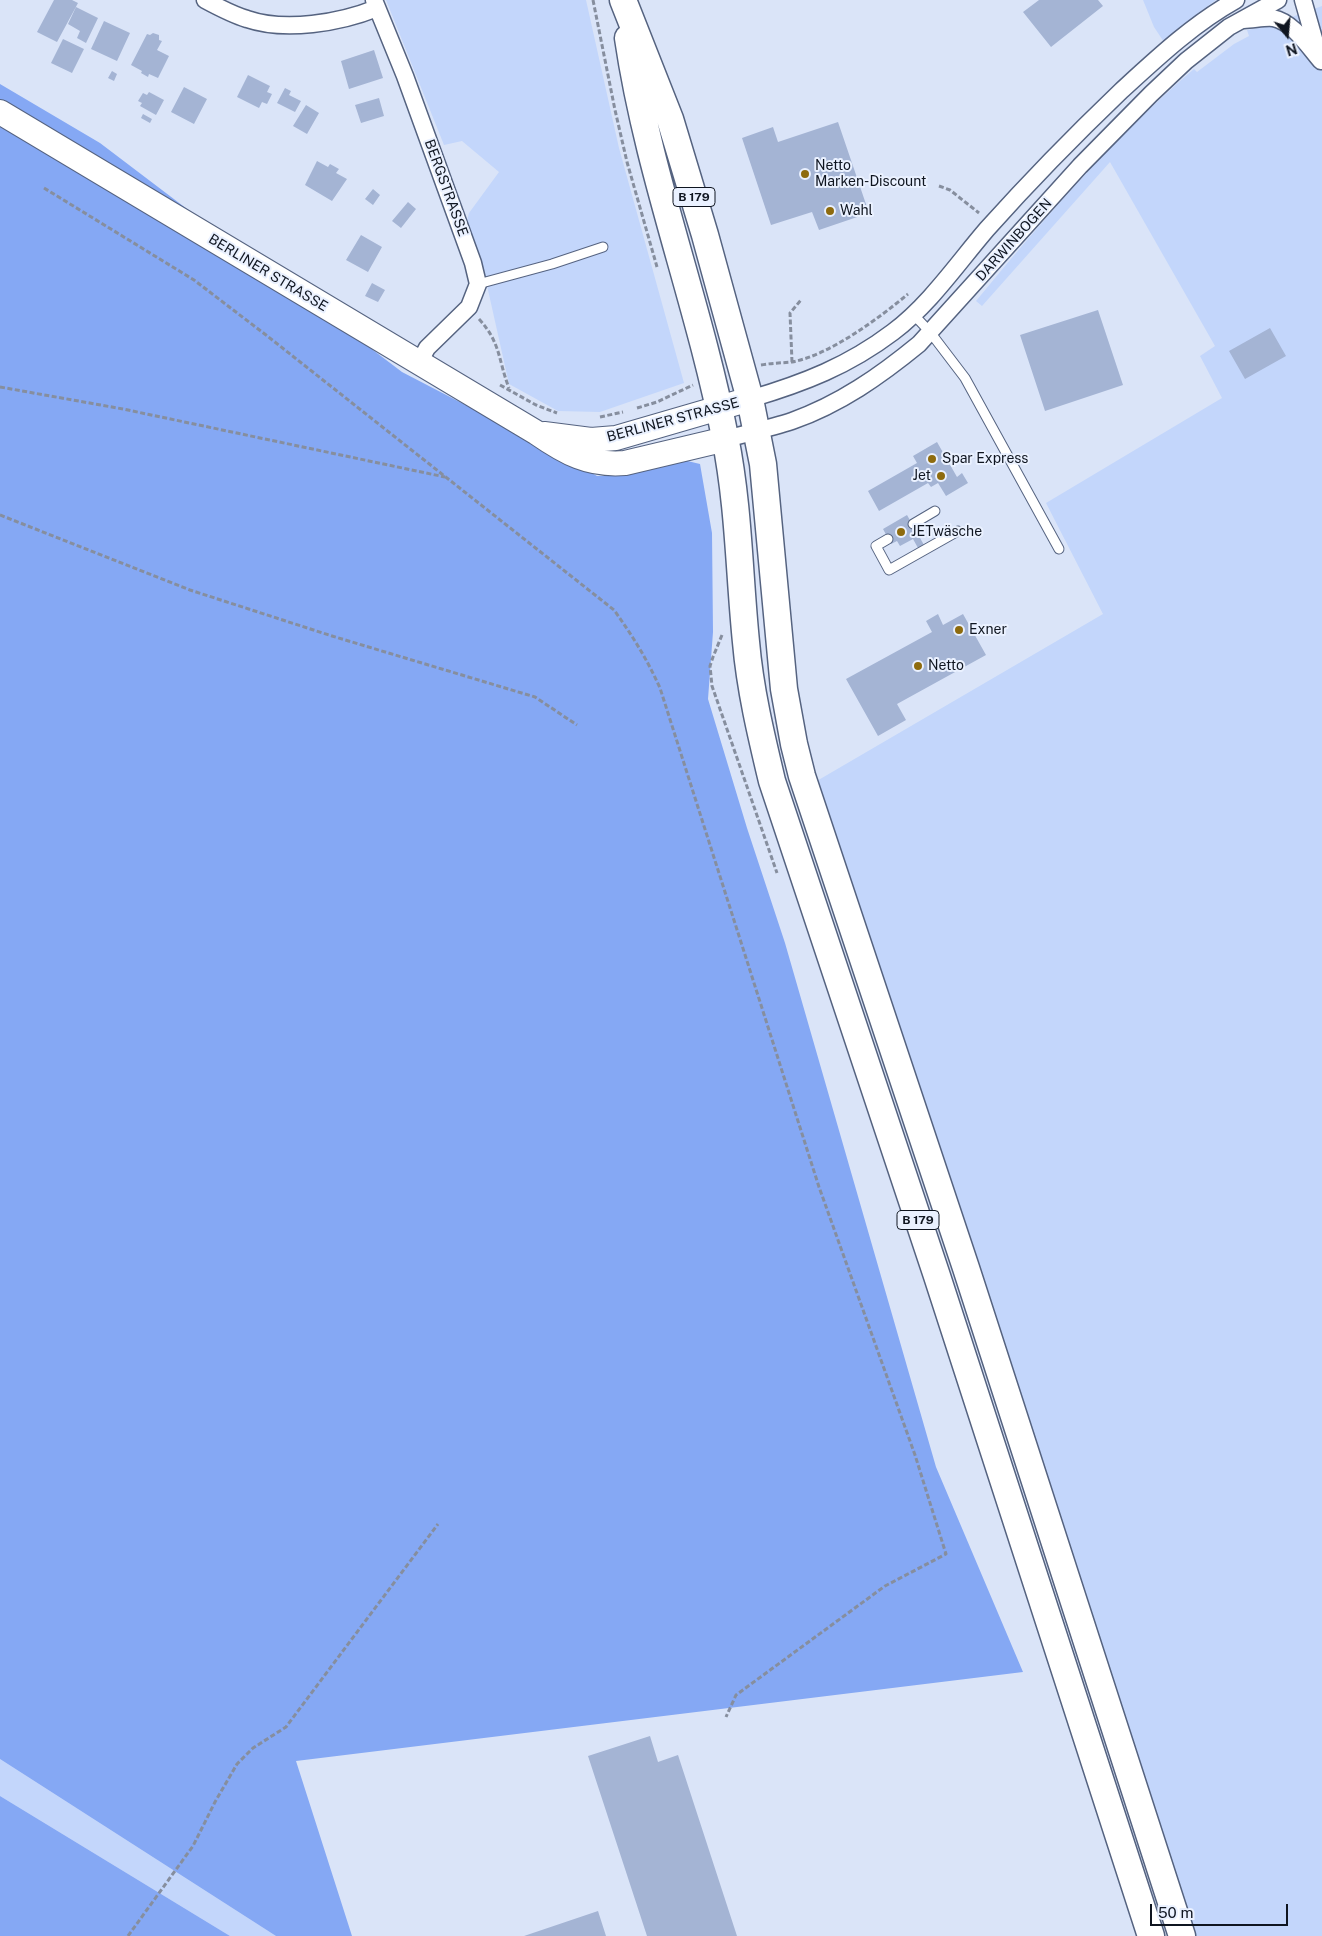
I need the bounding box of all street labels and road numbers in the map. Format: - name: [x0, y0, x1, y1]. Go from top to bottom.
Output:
- street label: BERGSTRASSE: [421, 137, 471, 239]
- road number: B 179: [673, 188, 715, 206]
- street label: DARWINBOGEN: [973, 195, 1055, 285]
- street label: BERLINER STRASSE: [205, 231, 331, 315]
- street label: BERLINER STRASSE: [605, 394, 741, 446]
- road number: B 179: [897, 1210, 939, 1230]

